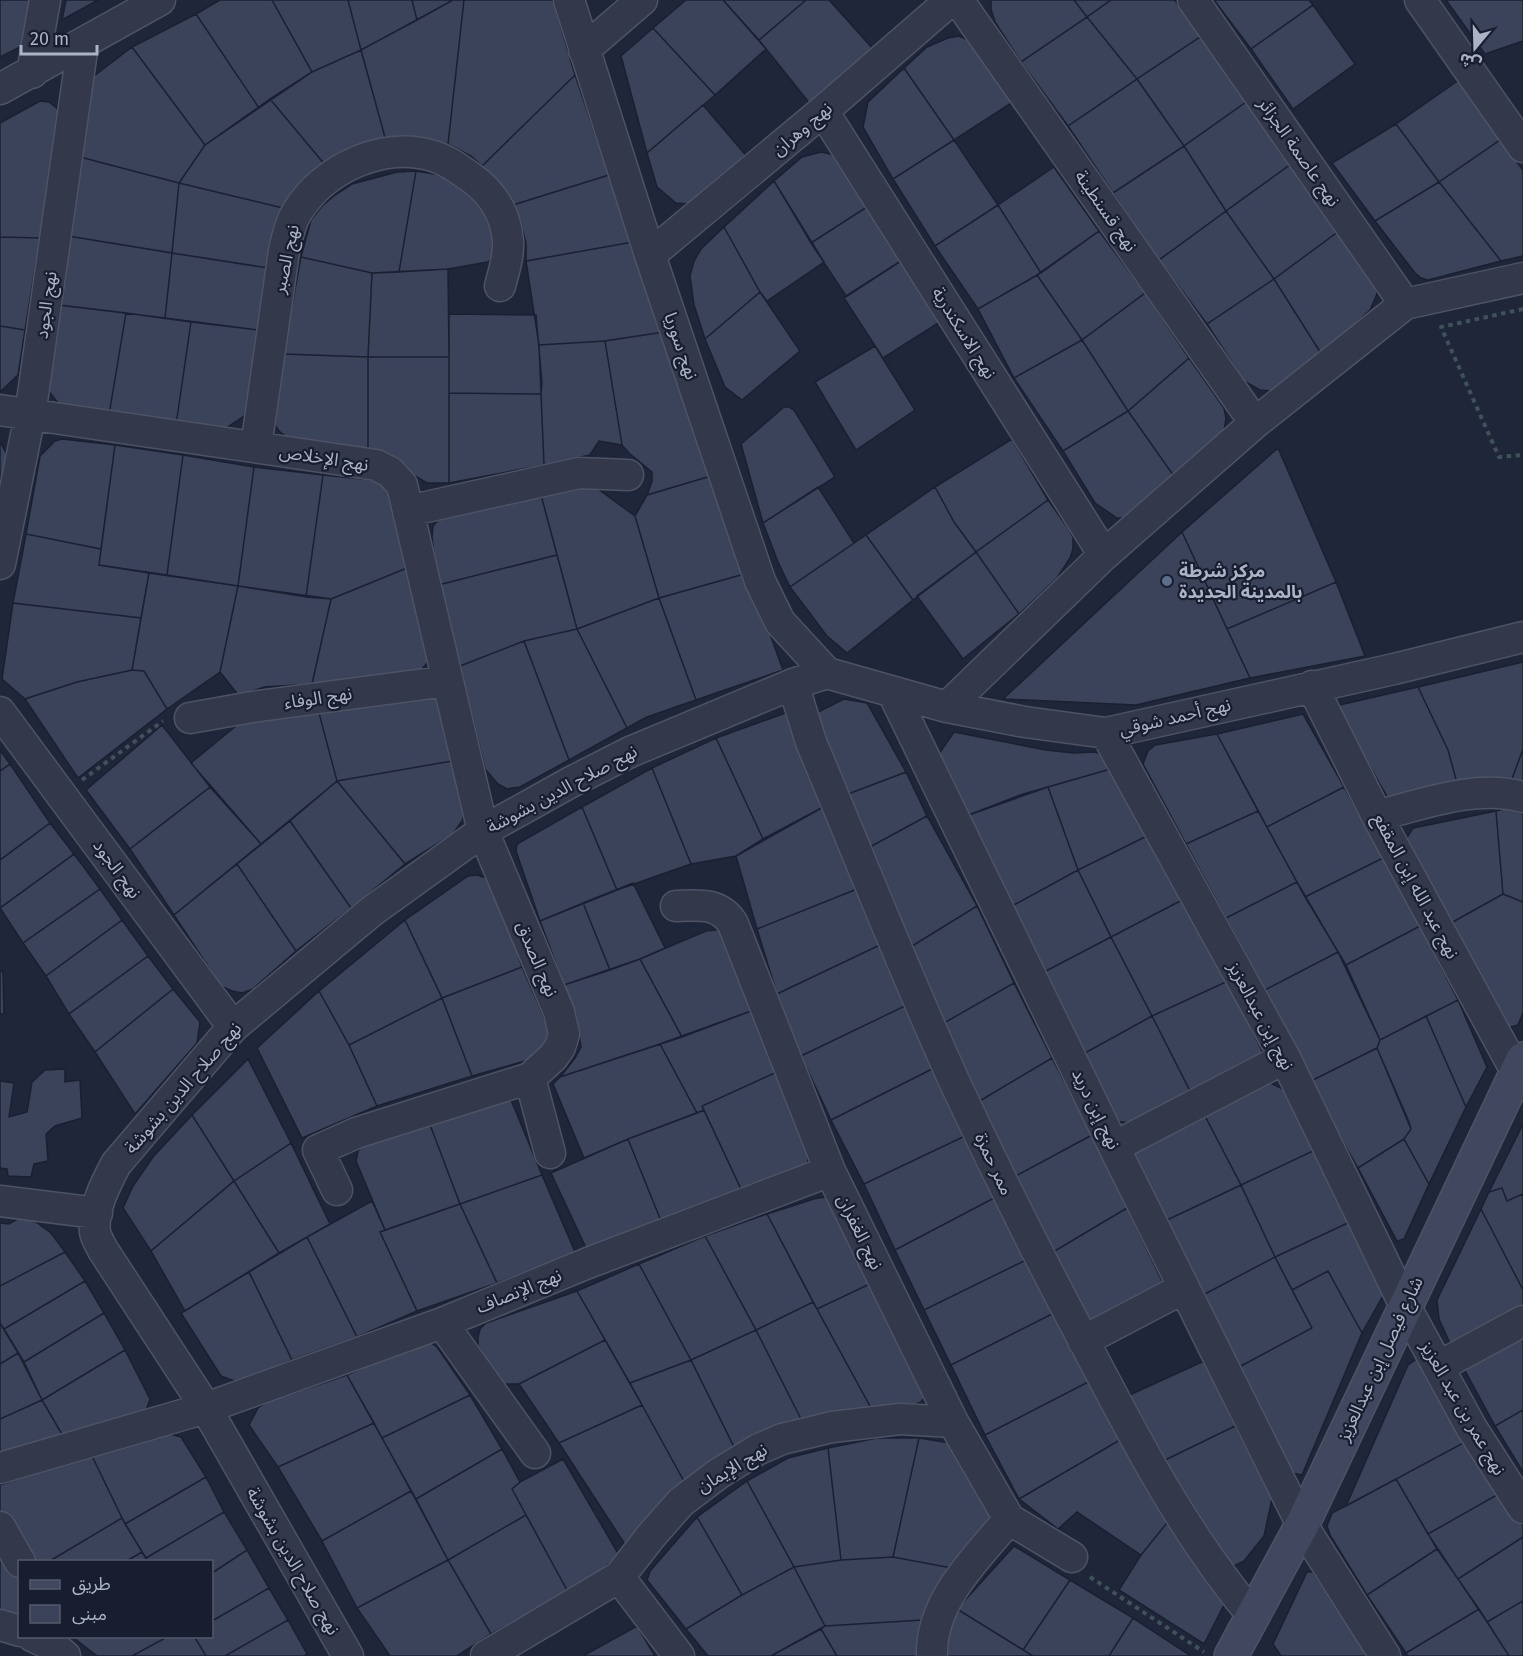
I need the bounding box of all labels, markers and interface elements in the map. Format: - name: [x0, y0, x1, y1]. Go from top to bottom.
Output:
- scale bar: [21, 18, 98, 56]
- north arrow: [1445, 18, 1505, 78]
- text: 20 m: [30, 28, 69, 50]
- text: ش: [1457, 49, 1484, 74]
- street label: نهج عاصمة الجزائر: [1251, 92, 1345, 212]
- street label: نهج وهران: [767, 97, 838, 162]
- street label: نهج قسنطينة: [1068, 166, 1142, 257]
- street label: نهج الصبر: [268, 223, 306, 297]
- street label: نهج الجود: [30, 270, 64, 340]
- street label: نهج الاسكندرية: [925, 283, 1001, 384]
- street label: نهج سوريا: [657, 309, 703, 383]
- street label: نهج الإخلاص: [277, 440, 370, 478]
- place label: مركز شرطة بالمدينة الجديدة: [1179, 560, 1302, 603]
- marker: مركز شرطة بالمدينة الجديدة: [1160, 574, 1174, 588]
- street label: نهج الوفاء: [283, 682, 354, 716]
- street label: نهج أحمد شوقي: [1117, 693, 1233, 743]
- street label: نهج صلاح الدين بشوشة: [483, 740, 642, 840]
- street label: نهج عبد الله إبن المقفع: [1366, 809, 1464, 964]
- street label: نهج الجود: [87, 835, 146, 904]
- street label: نهج الصدق: [509, 918, 563, 1001]
- street label: نهج إبن عبدالعزيز: [1221, 957, 1299, 1075]
- street label: نهج صلاح الدين بشوشة: [120, 1018, 248, 1160]
- street label: نهج إبن دريد: [1065, 1065, 1125, 1154]
- street label: ممر حمزة: [970, 1129, 1018, 1199]
- street label: نهج الغفران: [831, 1191, 888, 1274]
- street label: نهج الإنصاف: [473, 1264, 566, 1320]
- street label: شارع فيصل إبن عبدالعزيز: [1332, 1273, 1430, 1447]
- street label: نهج عمر بن عبد العزيز: [1413, 1336, 1510, 1480]
- street label: نهج الإيمان: [693, 1438, 772, 1499]
- street label: نهج صلاح الدين بشوشة: [240, 1483, 344, 1640]
- legend: [18, 1560, 213, 1638]
- text: طريق: [72, 1573, 111, 1595]
- text: مبنى: [72, 1603, 107, 1625]

